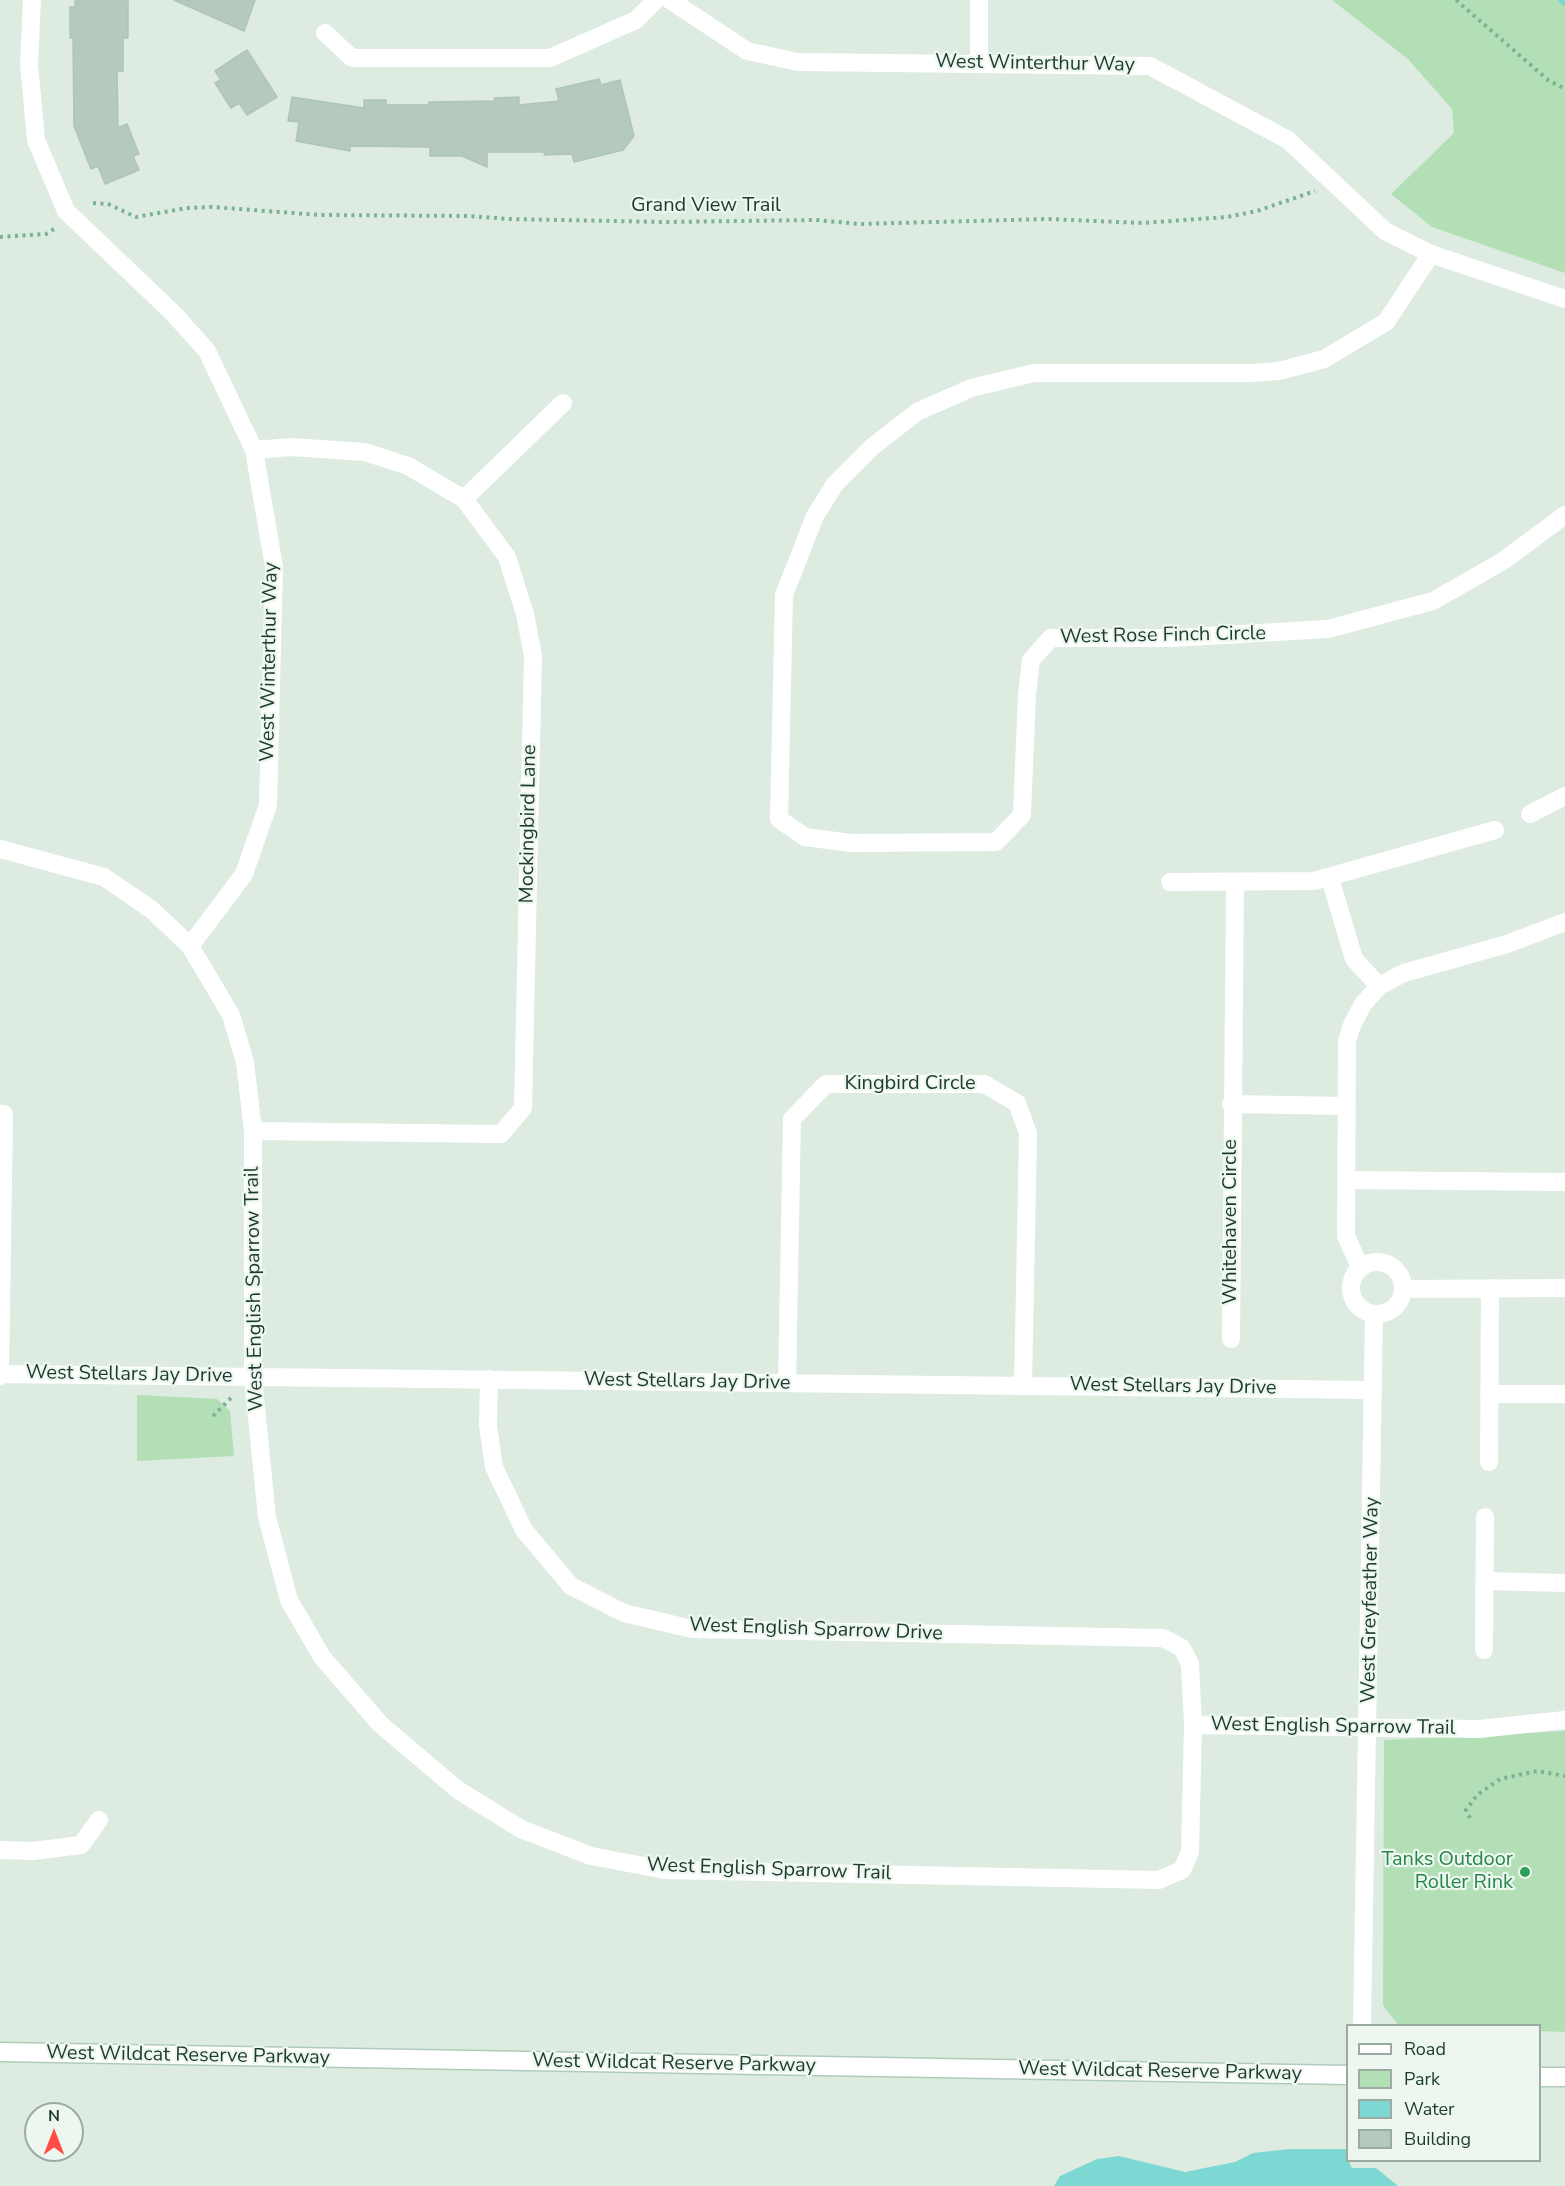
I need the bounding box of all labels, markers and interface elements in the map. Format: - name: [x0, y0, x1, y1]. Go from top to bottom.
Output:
- street label: West Winterthur Way: [935, 50, 1135, 78]
- street label: Grand View Trail: [631, 194, 781, 218]
- street label: West Winterthur Way: [256, 562, 284, 762]
- street label: West Rose Finch Circle: [1060, 622, 1266, 650]
- street label: Mockingbird Lane: [516, 744, 542, 904]
- street label: Kingbird Circle: [844, 1072, 976, 1096]
- street label: Whitehaven Circle: [1219, 1139, 1243, 1305]
- street label: West English Sparrow Trail: [241, 1166, 269, 1412]
- street label: West Stellars Jay Drive: [25, 1361, 233, 1389]
- street label: West Stellars Jay Drive: [583, 1368, 791, 1396]
- street label: West Stellars Jay Drive: [1069, 1373, 1277, 1401]
- street label: West Greyfeather Way: [1357, 1497, 1385, 1703]
- street label: West English Sparrow Drive: [689, 1614, 943, 1646]
- street label: West English Sparrow Trail: [1210, 1713, 1456, 1741]
- place label: Tanks Outdoor Roller Rink: [1381, 1848, 1513, 1895]
- street label: West English Sparrow Trail: [646, 1854, 892, 1886]
- marker: Tanks Outdoor Roller Rink: [1518, 1865, 1532, 1879]
- legend: [1346, 2024, 1541, 2162]
- text: Road: [1404, 2037, 1446, 2061]
- street label: West Wildcat Reserve Parkway: [46, 2042, 330, 2070]
- street label: West Wildcat Reserve Parkway: [532, 2050, 816, 2078]
- street label: West Wildcat Reserve Parkway: [1018, 2058, 1302, 2086]
- text: Park: [1404, 2067, 1440, 2091]
- text: Water: [1404, 2097, 1455, 2121]
- north arrow: [24, 2102, 84, 2162]
- text: N: [48, 2105, 60, 2127]
- text: Building: [1404, 2127, 1471, 2151]

